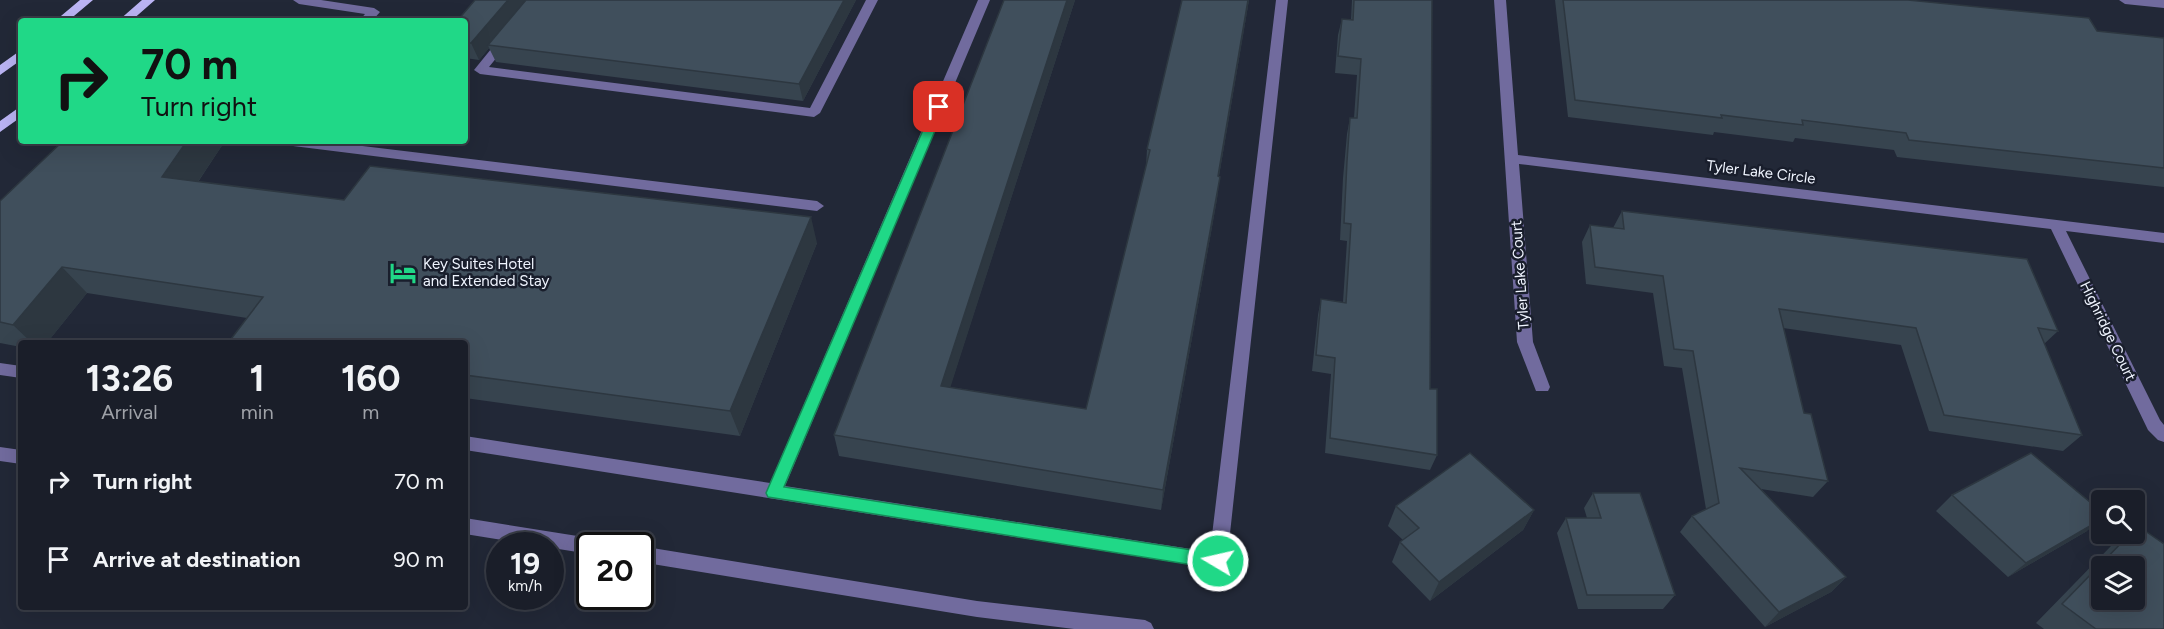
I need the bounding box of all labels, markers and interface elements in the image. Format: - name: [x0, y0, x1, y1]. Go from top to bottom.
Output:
- text: 70 m: [141, 39, 238, 90]
- icon: right: [42, 42, 120, 120]
- pin: [913, 81, 964, 132]
- text: Turn right: [141, 90, 257, 123]
- icon: arrive: [922, 90, 955, 123]
- street label: Tyler Lake Circle: [1705, 156, 1817, 188]
- street label: Tyler Lake Court: [1507, 220, 1533, 330]
- place label: Key Suites Hotel and Extended Stay: [423, 255, 550, 290]
- hotel icon: Key Suites Hotel and Extended Stay: [388, 258, 418, 288]
- street label: Highridge Court: [2076, 278, 2140, 384]
- text: 13:26: [85, 357, 173, 400]
- text: 1: [250, 357, 265, 400]
- text: 160: [341, 357, 400, 400]
- text: Arrival: [101, 400, 158, 424]
- text: min: [241, 400, 274, 424]
- text: m: [362, 400, 379, 424]
- icon: right: [42, 465, 75, 498]
- text: Turn right: [93, 468, 192, 495]
- text: 70 m: [394, 468, 444, 495]
- map controls: [2091, 490, 2145, 610]
- button: search: [2091, 490, 2145, 544]
- position arrow: [1186, 529, 1250, 593]
- speed limit sign: 20: [576, 532, 654, 610]
- icon: arrive: [42, 543, 75, 576]
- text: 19: [510, 545, 540, 582]
- text: Arrive at destination: [93, 546, 301, 573]
- text: 90 m: [393, 546, 444, 573]
- button: layers: [2091, 556, 2145, 610]
- text: km/h: [508, 577, 542, 595]

